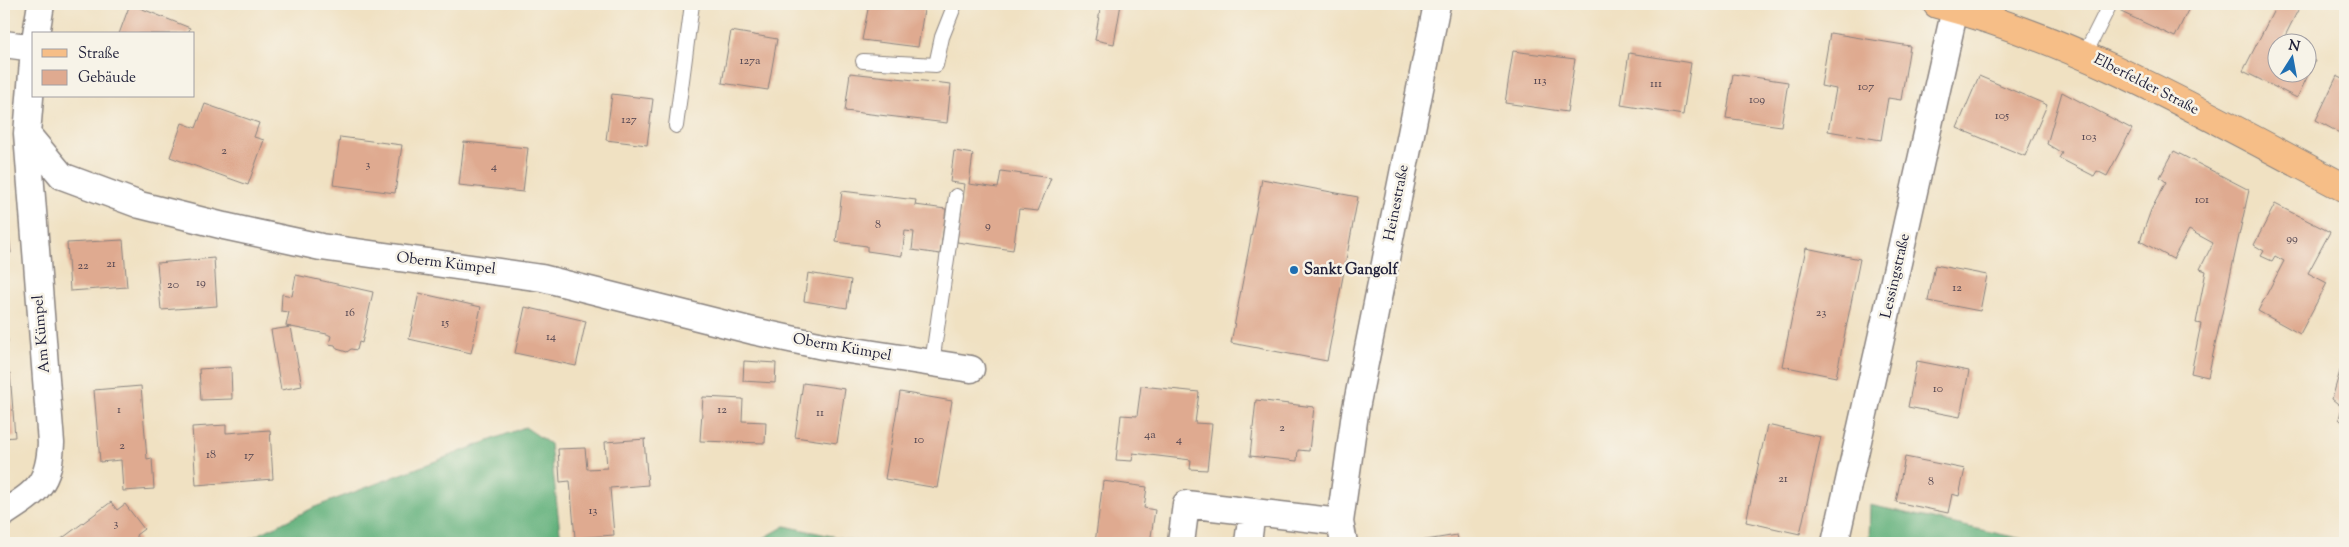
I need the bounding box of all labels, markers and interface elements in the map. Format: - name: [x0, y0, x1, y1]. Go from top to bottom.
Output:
- legend: [32, 32, 195, 98]
- north arrow: [2266, 32, 2316, 82]
- text: N: [2287, 36, 2301, 58]
- text: Straße: [78, 44, 120, 65]
- street label: Elberfelder Straße: [2090, 49, 2202, 121]
- house number: 127a: [739, 52, 761, 70]
- text: Gebäude: [78, 68, 136, 89]
- house number: 113: [1533, 72, 1547, 90]
- house number: 111: [1650, 75, 1662, 93]
- house number: 107: [1858, 78, 1874, 96]
- house number: 109: [1749, 91, 1765, 109]
- house number: 105: [1995, 107, 2009, 125]
- house number: 127: [621, 111, 637, 129]
- house number: 103: [2081, 128, 2097, 146]
- house number: 2: [221, 142, 227, 160]
- house number: 3: [366, 156, 371, 174]
- house number: 4: [491, 158, 497, 176]
- street label: Heinestraße: [1379, 163, 1415, 243]
- house number: 101: [2195, 191, 2209, 209]
- house number: 8: [875, 216, 881, 234]
- house number: 9: [985, 217, 991, 235]
- house number: 99: [2286, 230, 2298, 248]
- street label: Lessingstraße: [1876, 231, 1916, 321]
- street label: Oberm Kümpel: [395, 247, 497, 281]
- house number: 21: [106, 255, 116, 273]
- house number: 22: [77, 257, 89, 275]
- place label: Sankt Gangolf: [1304, 260, 1400, 281]
- marker: Sankt Gangolf: [1288, 264, 1300, 276]
- house number: 19: [196, 274, 206, 292]
- house number: 20: [167, 276, 179, 294]
- house number: 12: [1952, 279, 1962, 297]
- street label: Am Kümpel: [28, 294, 56, 374]
- house number: 16: [345, 304, 355, 322]
- house number: 23: [1816, 304, 1826, 322]
- house number: 15: [441, 314, 449, 332]
- house number: 14: [546, 328, 556, 346]
- street label: Oberm Kümpel: [791, 329, 893, 367]
- house number: 10: [1933, 380, 1943, 398]
- house number: 1: [117, 401, 121, 419]
- house number: 12: [717, 401, 727, 419]
- house number: 11: [816, 404, 824, 422]
- house number: 2: [1279, 419, 1285, 437]
- house number: 4a: [1144, 426, 1156, 444]
- house number: 10: [914, 431, 924, 449]
- house number: 4: [1176, 431, 1182, 449]
- house number: 2: [119, 437, 125, 455]
- house number: 18: [206, 446, 216, 464]
- house number: 17: [244, 447, 254, 465]
- house number: 21: [1778, 470, 1788, 488]
- house number: 8: [1928, 473, 1934, 491]
- house number: 13: [589, 502, 598, 520]
- house number: 3: [114, 515, 119, 533]

